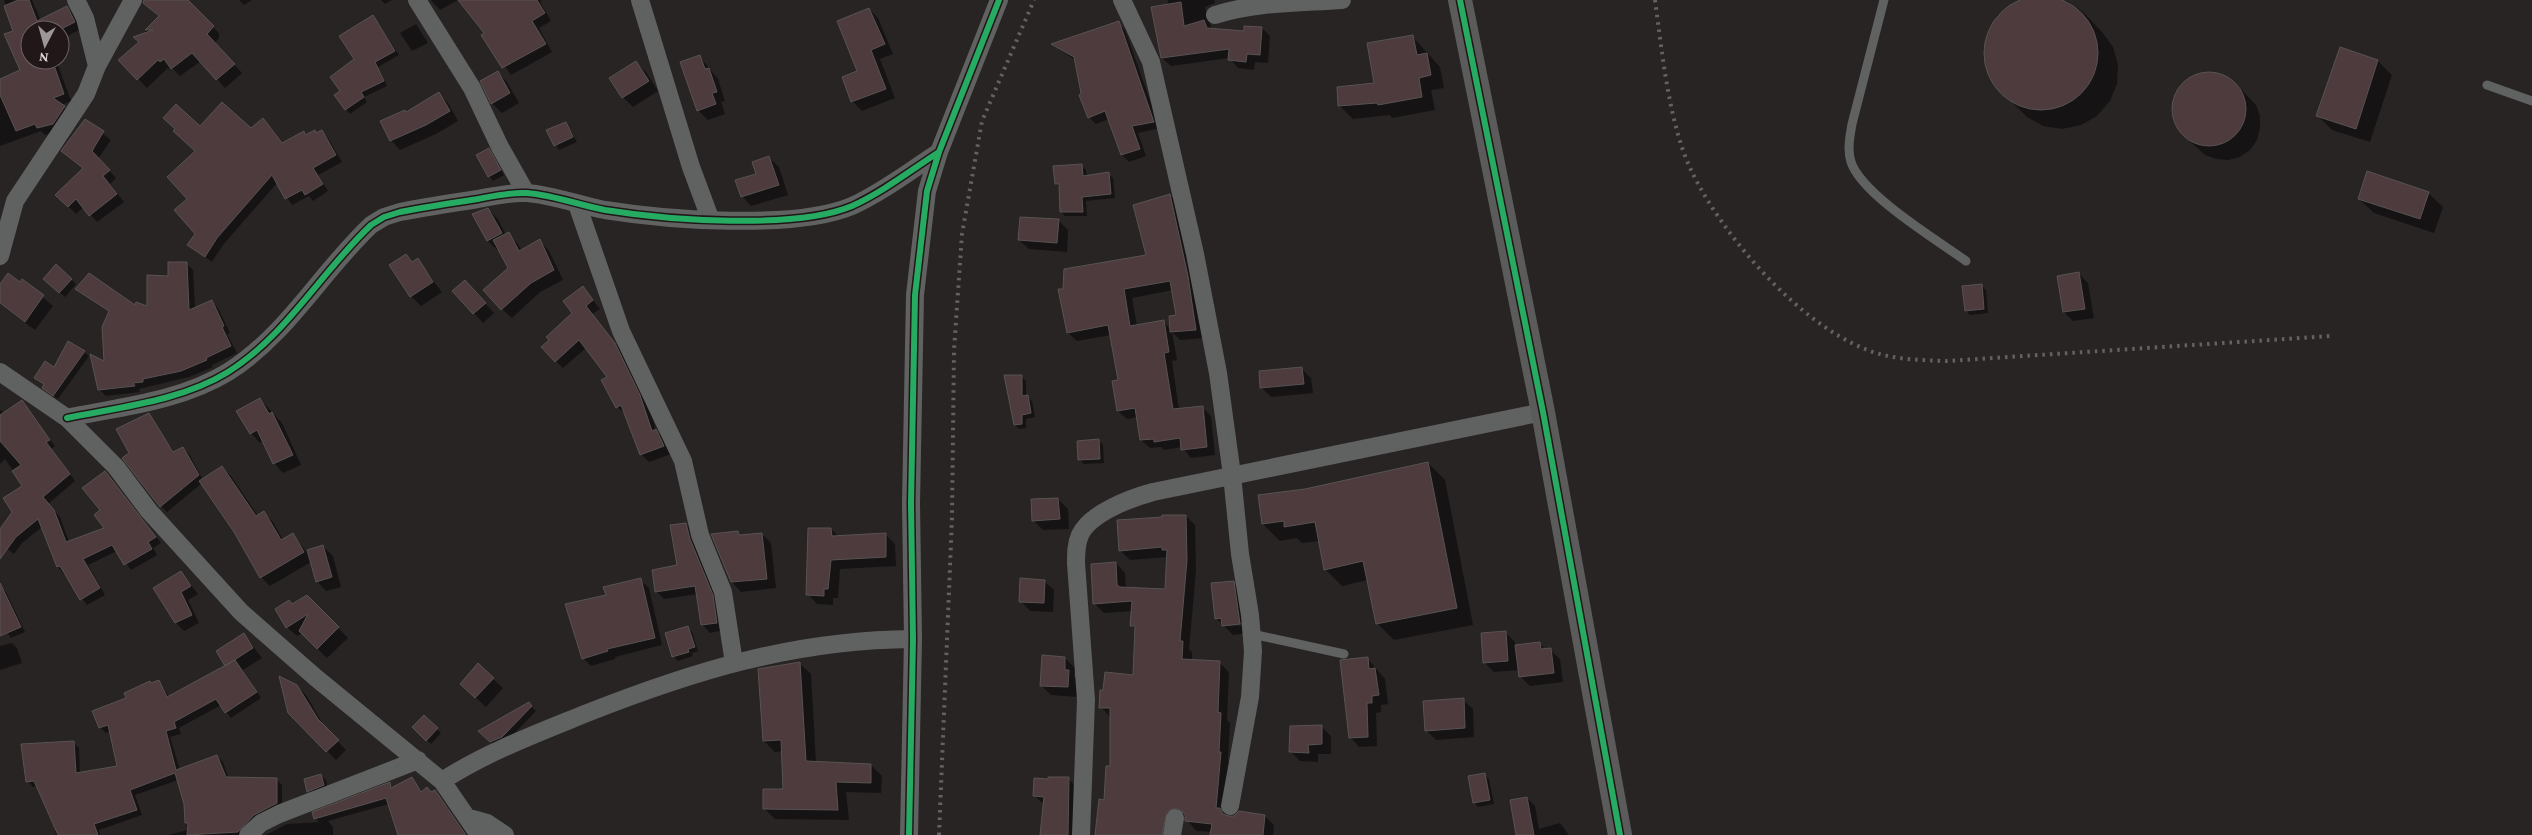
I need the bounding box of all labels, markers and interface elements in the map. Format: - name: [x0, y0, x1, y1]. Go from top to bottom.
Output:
- north arrow: [20, 20, 70, 70]
- text: N: [38, 49, 49, 66]

